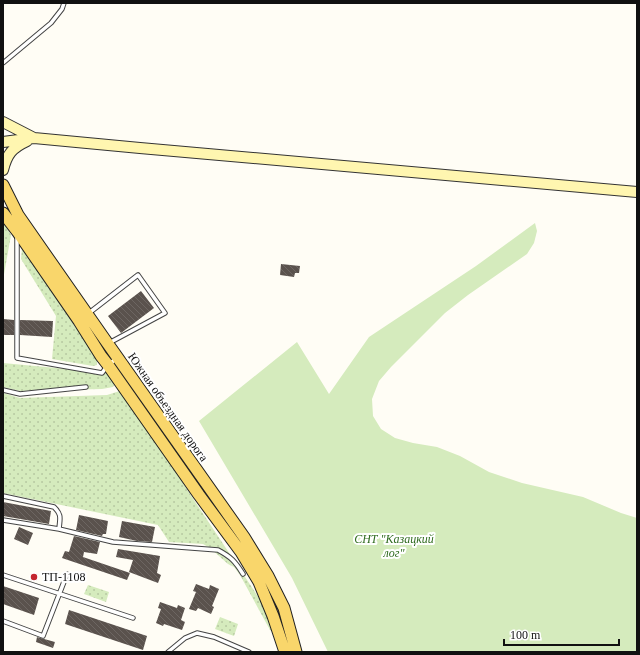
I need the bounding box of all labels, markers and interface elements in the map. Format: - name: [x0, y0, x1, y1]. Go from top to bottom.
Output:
- street label: Южная объездная дорога: [125, 350, 211, 465]
- park label: СНТ "Казацкий лог": [354, 532, 434, 560]
- place label: ТП-1108: [42, 570, 86, 584]
- marker: ТП-1108: [29, 572, 39, 582]
- scale bar: [504, 621, 619, 647]
- text: 100 m: [510, 628, 541, 642]

